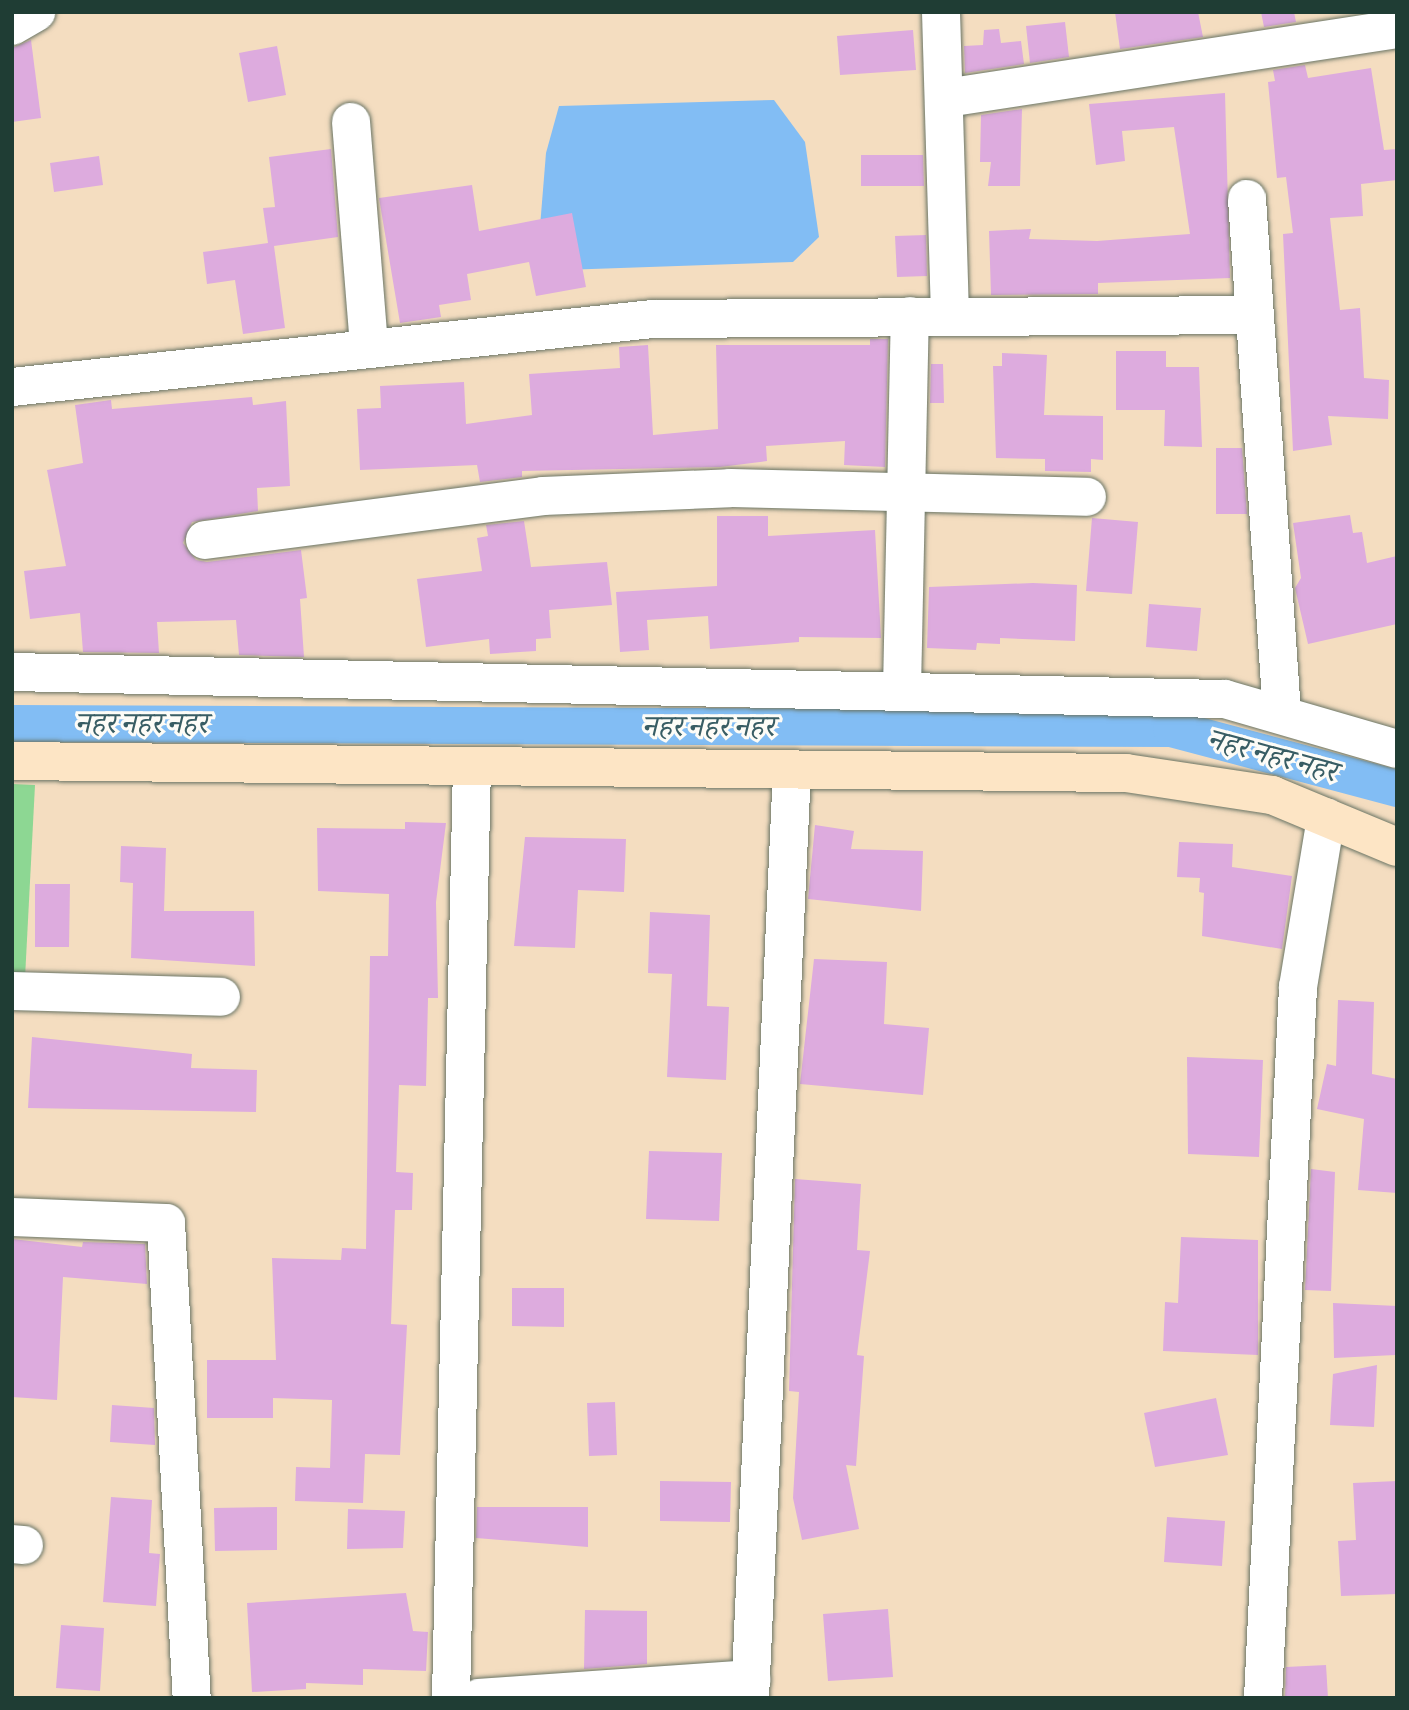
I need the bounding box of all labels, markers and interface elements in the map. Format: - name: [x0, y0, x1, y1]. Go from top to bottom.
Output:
- water label: नहर नहर नहर: [75, 705, 207, 741]
- water label: नहर नहर नहर: [642, 708, 774, 744]
- water label: नहर नहर नहर: [1203, 720, 1341, 790]

